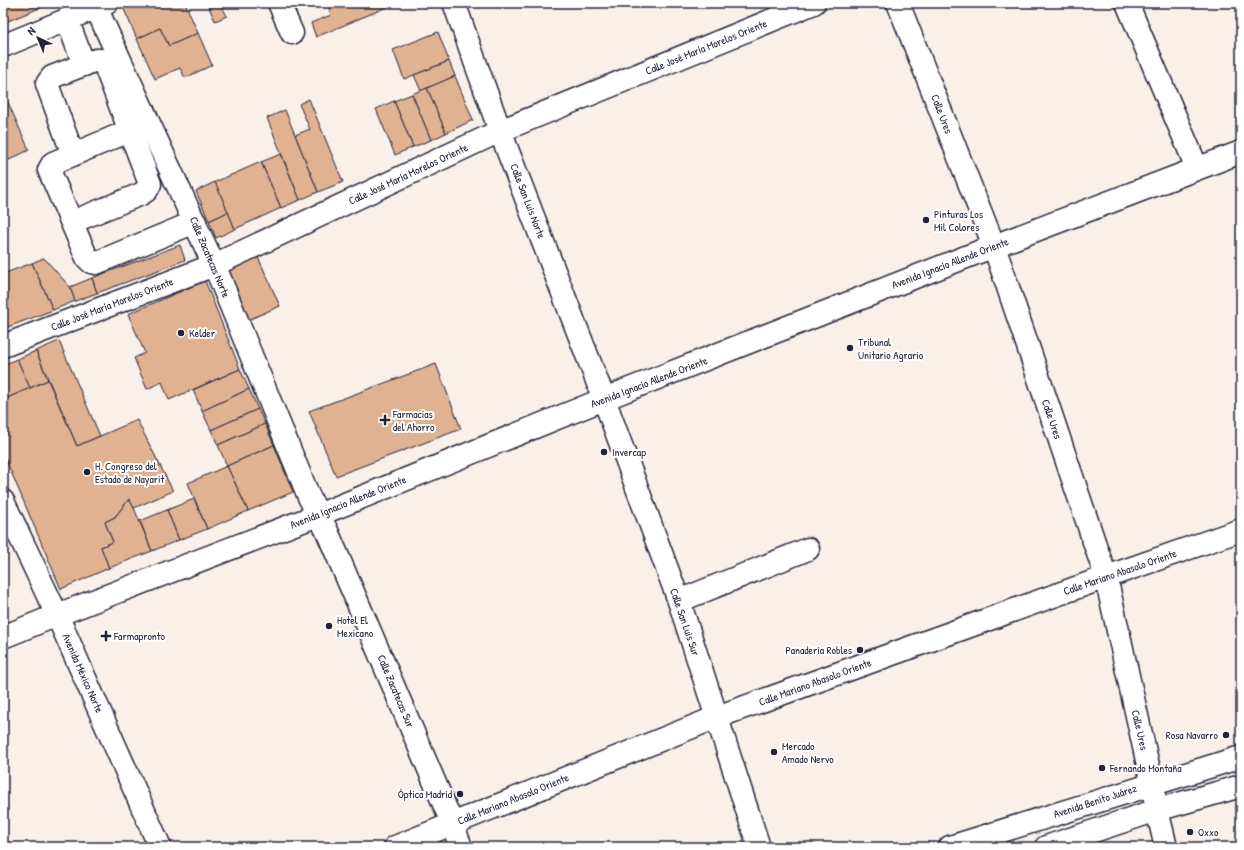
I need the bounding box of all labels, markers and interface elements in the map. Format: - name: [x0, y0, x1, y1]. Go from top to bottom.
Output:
- street label: Calle José María Morelos Oriente: [643, 16, 769, 78]
- north arrow: [18, 18, 58, 58]
- text: N: [24, 24, 38, 38]
- street label: Calle Ures: [928, 92, 956, 136]
- street label: Calle José María Morelos Oriente: [346, 140, 470, 208]
- street label: Calle San Luis Norte: [507, 161, 549, 241]
- place label: Pinturas Los Mil Colores: [934, 207, 983, 234]
- street label: Calle Zacatecas Norte: [187, 214, 234, 300]
- marker: Pinturas Los Mil Colores: [921, 215, 931, 225]
- street label: Avenida Ignacio Allende Oriente: [890, 234, 1011, 292]
- street label: Calle José María Morelos Oriente: [49, 274, 176, 334]
- place label: Kelder: [189, 326, 216, 340]
- marker: Kelder: [176, 328, 186, 338]
- place label: Tribunal Unitario Agrario: [858, 335, 924, 362]
- marker: Tribunal Unitario Agrario: [845, 343, 855, 353]
- street label: Avenida Ignacio Allende Oriente: [589, 353, 710, 411]
- street label: Calle Ures: [1039, 397, 1065, 441]
- place label: Farmacias del Ahorro: [392, 407, 435, 434]
- marker: Farmacias del Ahorro: [380, 415, 390, 425]
- place label: Invercap: [612, 445, 646, 459]
- marker: Invercap: [599, 447, 609, 457]
- place label: H. Congreso del Estado de Nayarit: [95, 459, 164, 486]
- marker: H. Congreso del Estado de Nayarit: [82, 467, 92, 477]
- street label: Avenida Ignacio Allende Oriente: [288, 472, 409, 532]
- street label: Calle Mariano Abasolo Oriente: [1062, 546, 1179, 598]
- street label: Calle San Luis Sur: [667, 587, 703, 658]
- place label: Hotel El Mexicano: [337, 613, 374, 640]
- marker: Hotel El Mexicano: [324, 621, 334, 631]
- place label: Farmapronto: [113, 629, 166, 643]
- street label: Avenida México Norte: [59, 631, 107, 715]
- marker: Farmapronto: [101, 631, 111, 641]
- place label: Panadería Robles: [785, 643, 852, 657]
- marker: Panadería Robles: [855, 645, 865, 655]
- street label: Calle Zacatecas Sur: [374, 653, 418, 730]
- street label: Calle Mariano Abasolo Oriente: [757, 655, 874, 709]
- street label: Calle Ures: [1129, 709, 1151, 751]
- place label: Rosa Navarro: [1166, 728, 1219, 742]
- marker: Rosa Navarro: [1221, 730, 1231, 740]
- place label: Mercado Amado Nervo: [782, 739, 834, 766]
- marker: Mercado Amado Nervo: [769, 747, 779, 757]
- place label: Fernando Montaña: [1109, 761, 1182, 775]
- marker: Fernando Montaña: [1097, 763, 1107, 773]
- street label: Calle Mariano Abasolo Oriente: [455, 770, 571, 828]
- street label: Avenida Benito Juárez: [1051, 781, 1139, 821]
- place label: Óptica Madrid: [398, 787, 453, 801]
- marker: Óptica Madrid: [455, 789, 465, 799]
- place label: Oxxo: [1198, 825, 1219, 839]
- marker: Oxxo: [1185, 827, 1195, 837]

